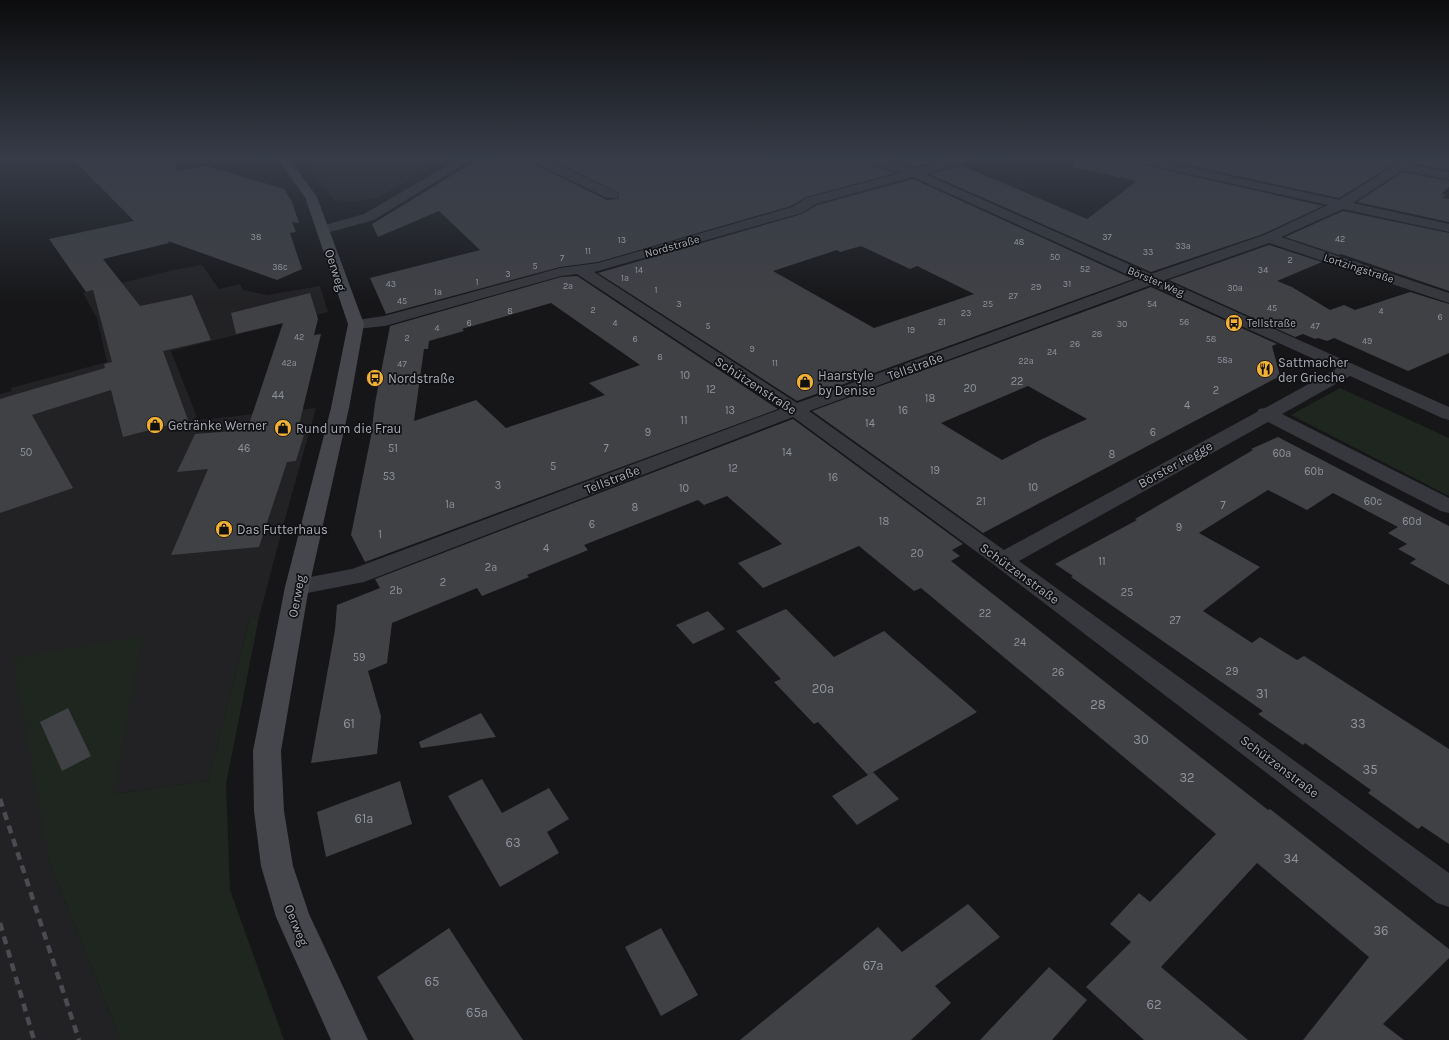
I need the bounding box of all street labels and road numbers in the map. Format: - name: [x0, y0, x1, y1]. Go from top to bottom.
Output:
- street label: Nordstraße: [643, 232, 701, 261]
- street label: Oerweg: [322, 247, 350, 294]
- street label: Lortzingstraße: [1322, 251, 1396, 286]
- street label: Börster Weg: [1125, 264, 1187, 300]
- street label: Tellstraße: [885, 349, 945, 383]
- street label: Schützenstraße: [712, 354, 800, 418]
- street label: Börster Hegge: [1135, 438, 1215, 491]
- street label: Tellstraße: [583, 462, 642, 497]
- street label: Schützenstraße: [977, 540, 1062, 607]
- street label: Oerweg: [285, 573, 308, 619]
- street label: Schützenstraße: [1238, 732, 1322, 801]
- street label: Oerweg: [281, 902, 312, 949]

